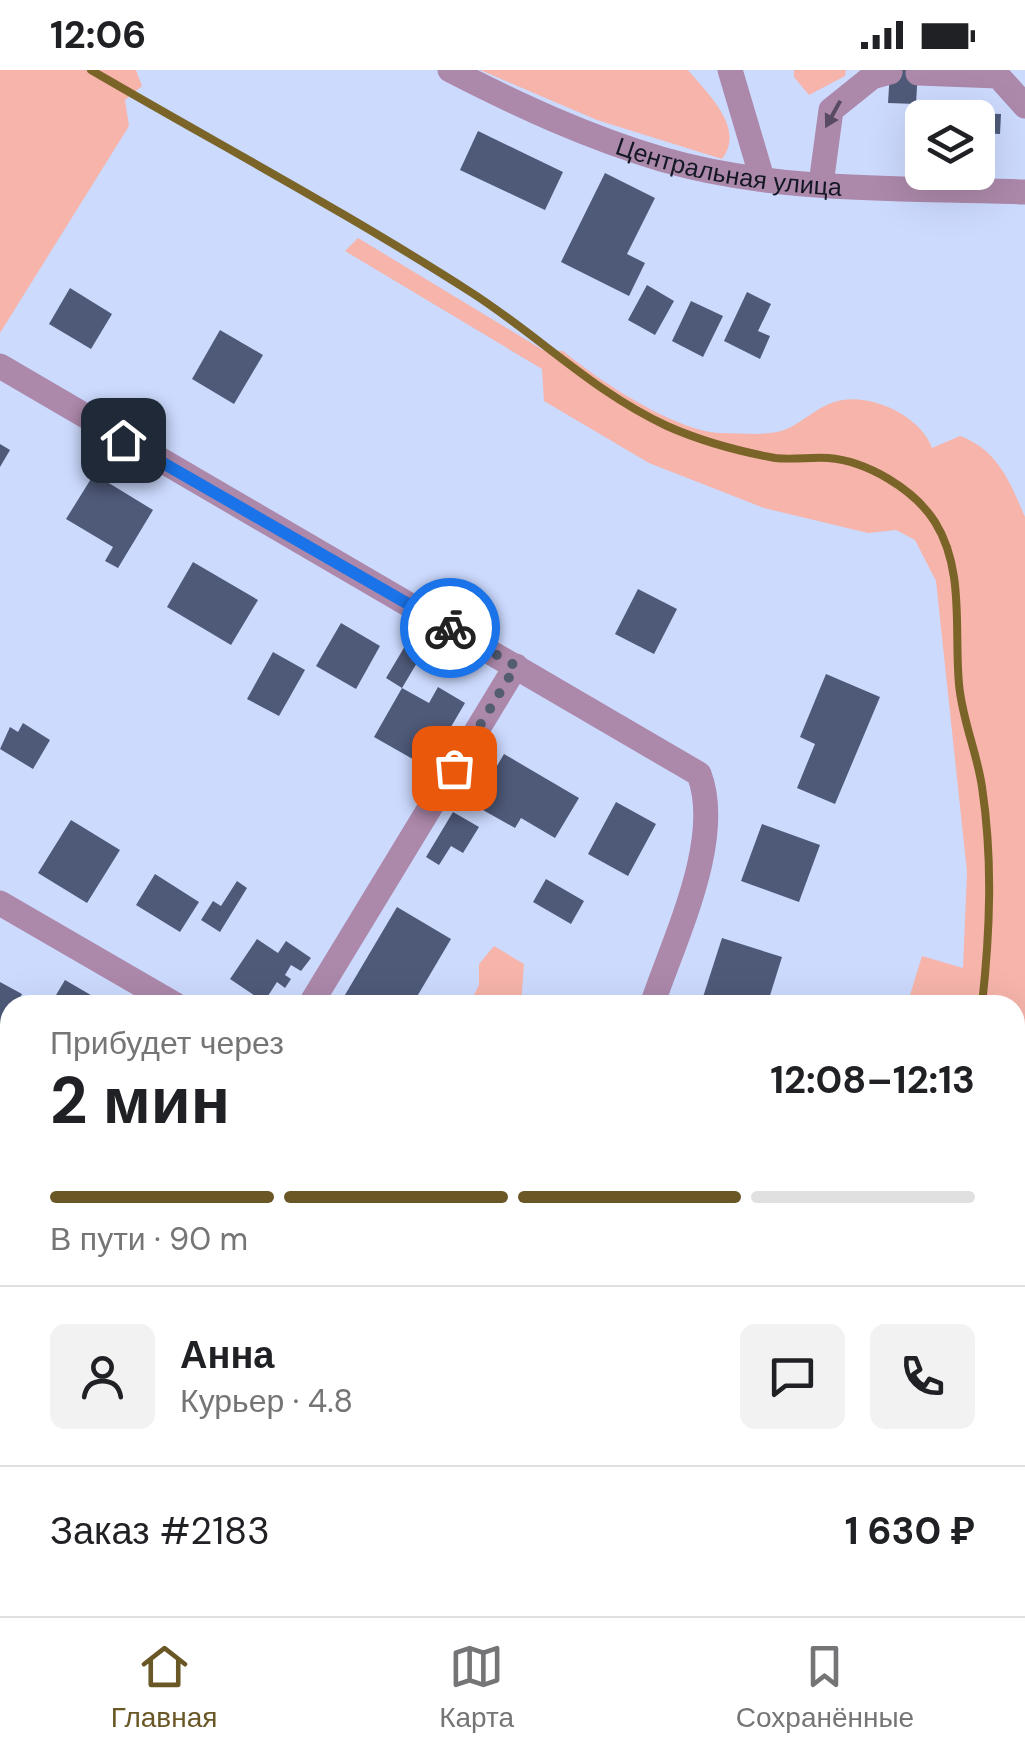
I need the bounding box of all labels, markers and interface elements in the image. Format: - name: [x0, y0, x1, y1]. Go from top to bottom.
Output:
- text: 12:06: [50, 10, 146, 60]
- one-way arrow: [825, 100, 843, 128]
- map controls: [905, 100, 995, 190]
- button: layers: [905, 100, 995, 190]
- street label: Центральная улица: [612, 130, 843, 204]
- pin: [81, 398, 166, 483]
- icon: home: [96, 413, 151, 468]
- courier: [400, 578, 500, 678]
- icon: bike: [423, 601, 478, 656]
- pin: [412, 726, 497, 811]
- icon: bag: [427, 741, 482, 796]
- text: Прибудет через: [50, 1022, 284, 1064]
- text: 12:08–12:13: [770, 1055, 975, 1105]
- text: 2 мин: [50, 1059, 230, 1143]
- text: В пути · 90 m: [50, 1218, 248, 1260]
- button: person: [50, 1324, 155, 1429]
- button: chat: [740, 1324, 845, 1429]
- button: phone: [870, 1324, 975, 1429]
- text: Анна: [180, 1330, 274, 1380]
- text: Курьер · 4.8: [180, 1380, 353, 1422]
- text: Заказ #2183: [50, 1506, 270, 1556]
- text: 1 630 ₽: [845, 1506, 975, 1556]
- tab: Главная: [111, 1639, 217, 1736]
- tab: Карта: [439, 1639, 514, 1736]
- tab: Сохранённые: [736, 1639, 914, 1736]

